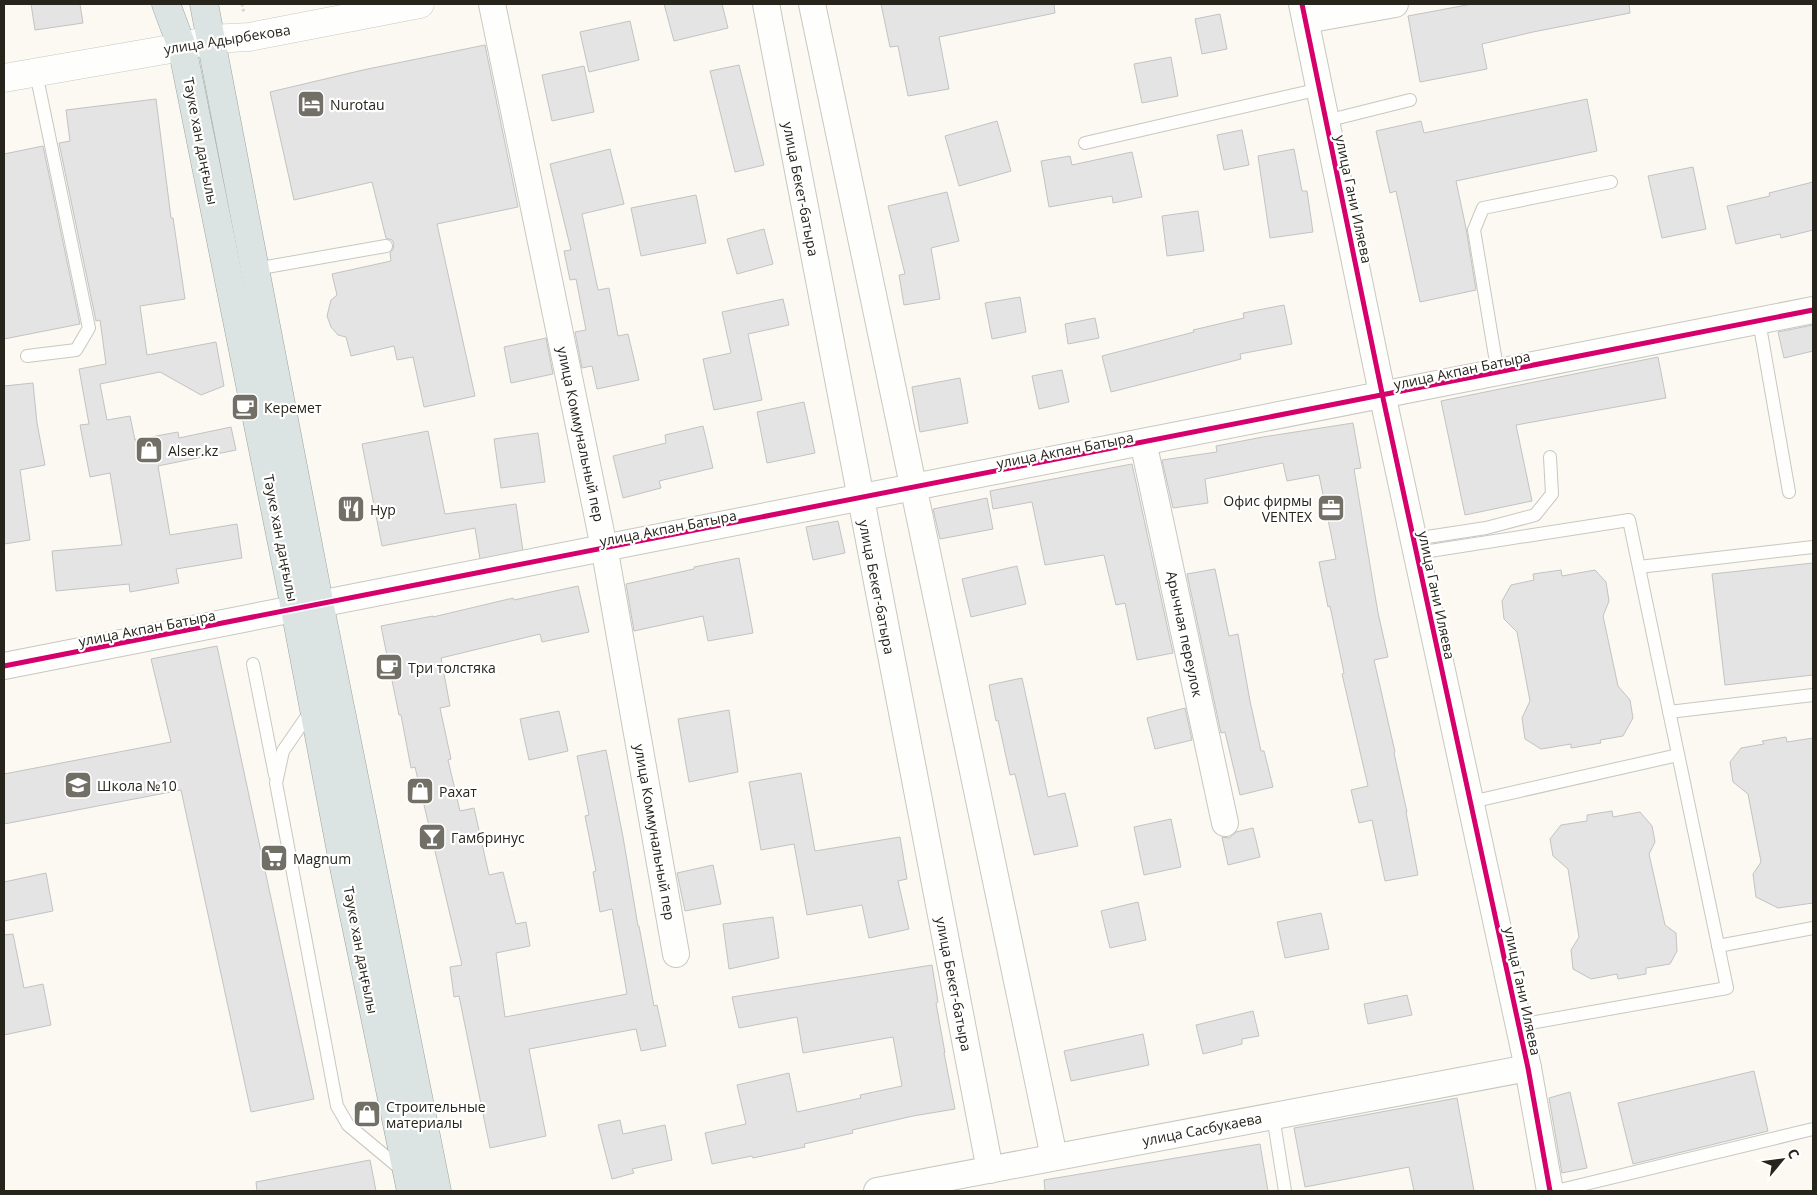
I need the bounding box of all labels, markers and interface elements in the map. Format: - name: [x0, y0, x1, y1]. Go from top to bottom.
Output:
- street label: улица Адырбекова: [162, 20, 292, 58]
- street label: Тәуке хан даңғылы: [179, 76, 223, 206]
- hotel icon: Nurotau: [296, 89, 326, 119]
- place label: Nurotau: [330, 95, 385, 114]
- street label: улица Бекет-батыра: [779, 120, 823, 258]
- street label: улица Гани Иляева: [1331, 133, 1377, 265]
- street label: улица Коммунальный пер: [553, 345, 609, 523]
- street label: улица Акпан Батыра: [1392, 346, 1532, 394]
- cafe icon: Керемет: [230, 392, 260, 422]
- place label: Керемет: [264, 398, 322, 417]
- street label: улица Акпан Батыра: [995, 427, 1135, 473]
- shop icon: Alser.kz: [134, 435, 164, 465]
- place label: Alser.kz: [168, 441, 219, 460]
- street label: Тәуке хан даңғылы: [259, 473, 303, 603]
- place label: Офис фирмы VENTEX: [1223, 491, 1313, 526]
- office icon: Офис фирмы VENTEX: [1316, 493, 1346, 523]
- restaurant icon: Нур: [336, 494, 366, 524]
- place label: Нур: [370, 500, 396, 519]
- street label: улица Акпан Батыра: [598, 505, 738, 551]
- street label: улица Бекет-батыра: [855, 518, 899, 656]
- street label: улица Гани Иляева: [1414, 529, 1460, 661]
- street label: Арычная переулок: [1162, 569, 1208, 699]
- street label: улица Акпан Батыра: [77, 605, 217, 651]
- cafe icon: Три толстяка: [374, 652, 404, 682]
- place label: Три толстяка: [408, 658, 496, 677]
- street label: улица Коммунальный пер: [630, 742, 680, 922]
- school or university icon: Школа №10: [63, 770, 93, 800]
- place label: Школа №10: [97, 776, 177, 795]
- shop icon: Рахат: [405, 776, 435, 806]
- place label: Рахат: [439, 782, 477, 801]
- bar icon: Гамбринус: [417, 822, 447, 852]
- place label: Гамбринус: [451, 828, 525, 847]
- supermarket icon: Magnum: [259, 843, 289, 873]
- place label: Magnum: [293, 849, 351, 868]
- street label: Тәуке хан даңғылы: [339, 885, 383, 1015]
- street label: улица Бекет-батыра: [932, 915, 976, 1053]
- street label: улица Гани Иляева: [1500, 925, 1546, 1057]
- place label: Строительные материалы: [386, 1097, 486, 1132]
- shop icon: Строительные материалы: [352, 1099, 382, 1129]
- street label: улица Сасбукаева: [1141, 1108, 1263, 1150]
- north arrow: [1757, 1135, 1807, 1185]
- text: С: [1783, 1145, 1804, 1162]

